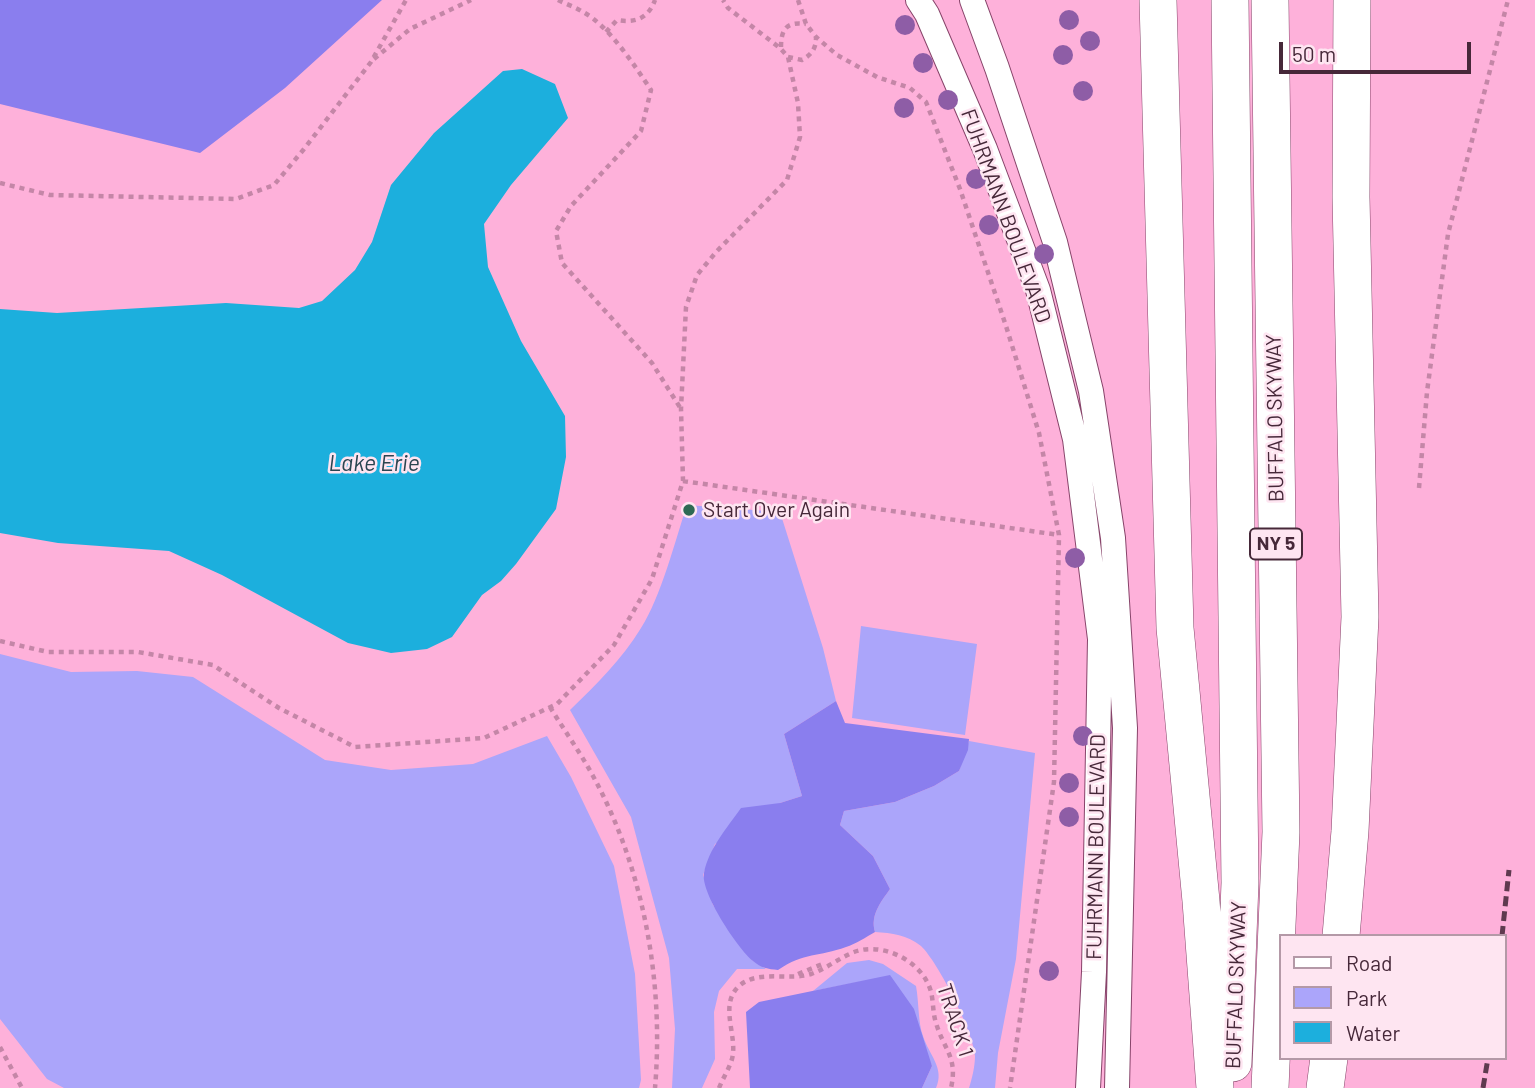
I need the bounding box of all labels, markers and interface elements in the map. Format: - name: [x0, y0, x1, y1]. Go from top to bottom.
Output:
- scale bar: [1283, 28, 1476, 72]
- text: 50 m: [1292, 41, 1336, 66]
- street label: FUHRMANN BOULEVARD: [956, 106, 1056, 326]
- street label: BUFFALO SKYWAY: [1261, 334, 1289, 502]
- water label: Lake Erie: [328, 449, 420, 477]
- place label: Start Over Again: [703, 497, 850, 523]
- marker: Start Over Again: [681, 502, 697, 518]
- road number: NY 5: [1250, 528, 1302, 559]
- street label: FUHRMANN BOULEVARD: [1081, 734, 1111, 960]
- street label: BUFFALO SKYWAY: [1220, 901, 1252, 1069]
- legend: [1280, 934, 1507, 1060]
- text: Road: [1346, 950, 1392, 975]
- street label: TRACK 1: [931, 980, 979, 1060]
- text: Park: [1346, 985, 1387, 1010]
- text: Water: [1346, 1020, 1400, 1045]

